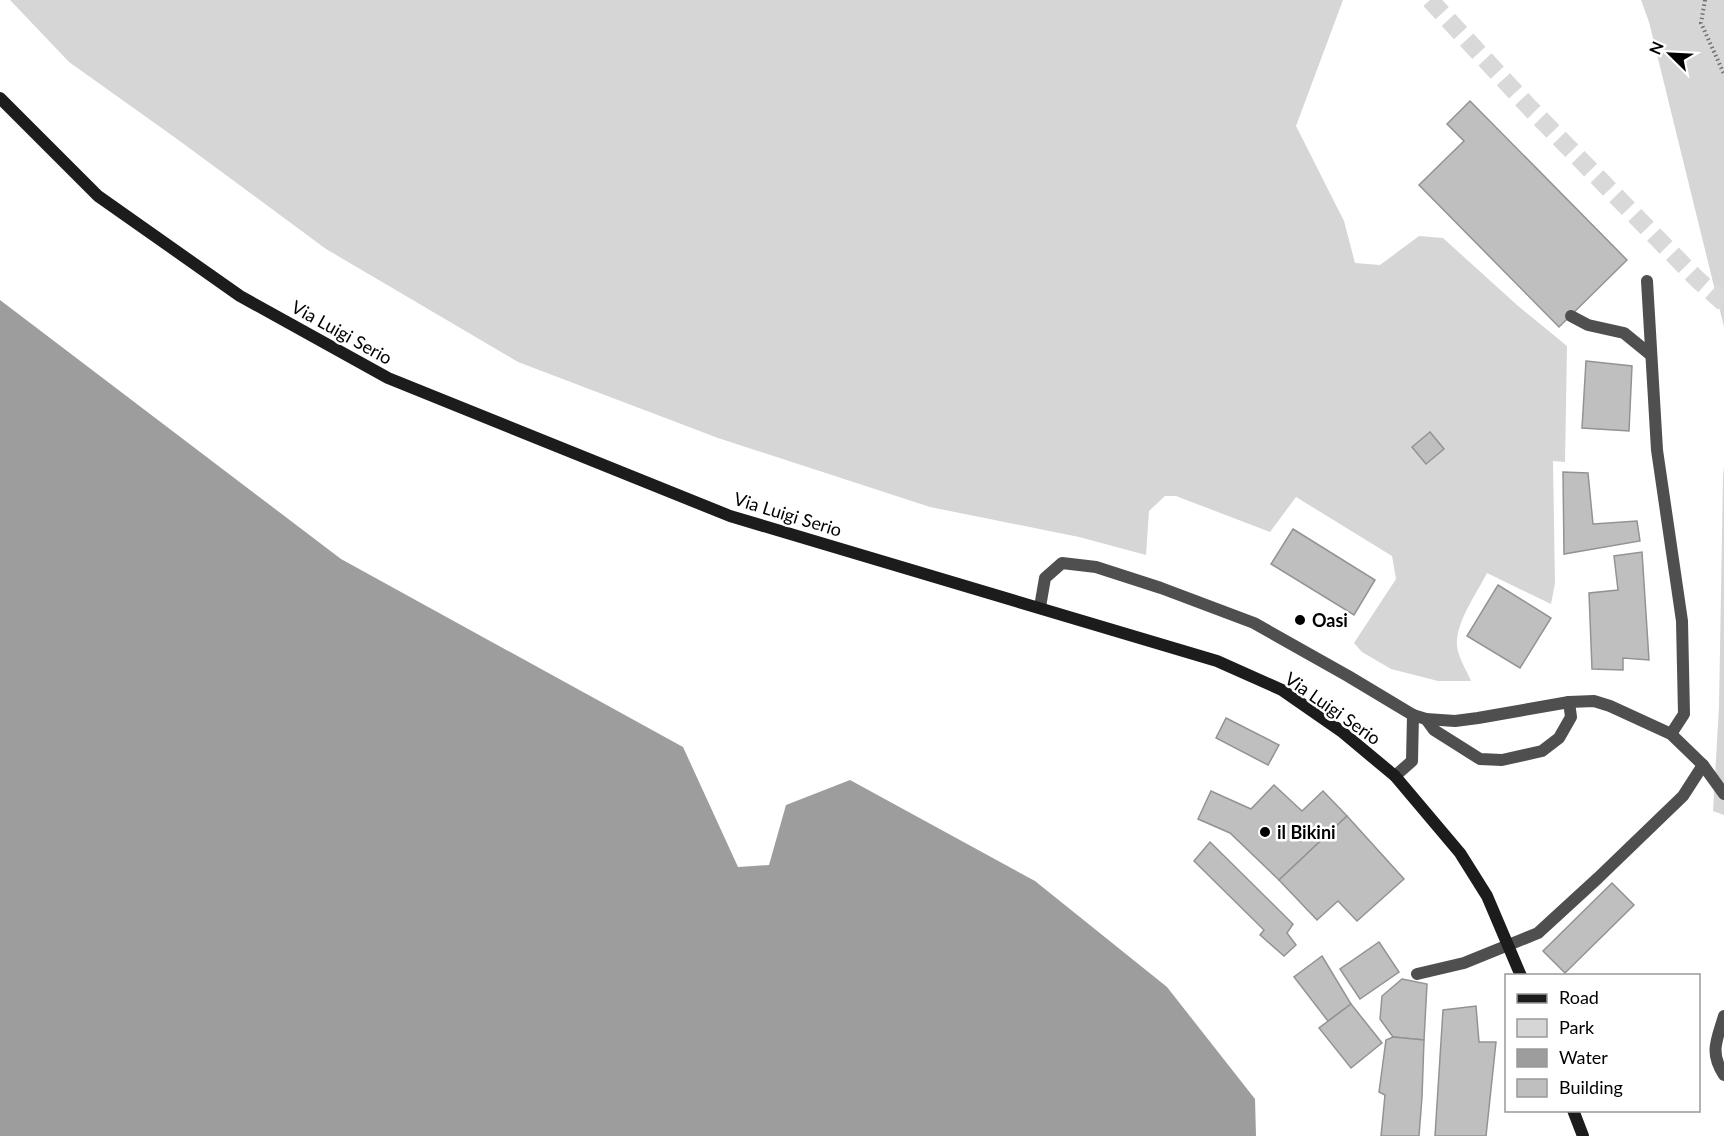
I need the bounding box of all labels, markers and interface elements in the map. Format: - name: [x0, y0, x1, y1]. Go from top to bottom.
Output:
- north arrow: [1640, 24, 1700, 84]
- text: N: [1645, 38, 1667, 57]
- street label: Via Luigi Serio: [288, 295, 396, 369]
- street label: Via Luigi Serio: [731, 487, 845, 541]
- place label: Oasi: [1312, 609, 1348, 631]
- marker: Oasi: [1293, 613, 1307, 627]
- street label: Via Luigi Serio: [1281, 667, 1385, 749]
- place label: il Bikini: [1277, 821, 1336, 843]
- marker: il Bikini: [1258, 825, 1272, 839]
- legend: [1505, 974, 1700, 1112]
- text: Road: [1559, 986, 1599, 1008]
- text: Park: [1559, 1016, 1595, 1038]
- text: Water: [1559, 1046, 1608, 1068]
- text: Building: [1559, 1076, 1623, 1098]

